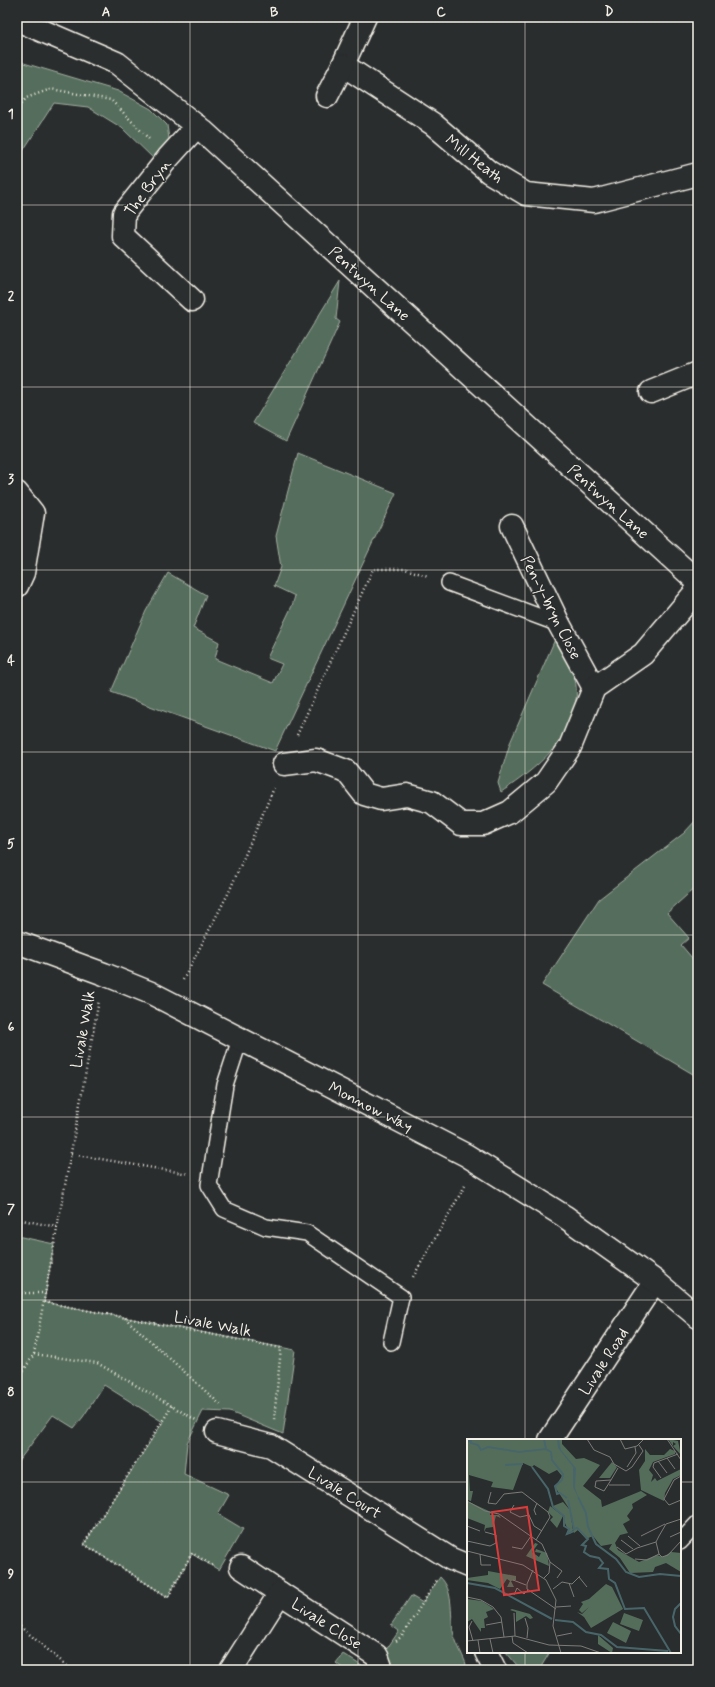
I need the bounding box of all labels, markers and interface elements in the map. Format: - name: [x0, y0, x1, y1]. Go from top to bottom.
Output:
- text: A: [102, 4, 110, 21]
- text: B: [270, 4, 279, 21]
- text: C: [436, 4, 446, 21]
- text: D: [605, 4, 614, 21]
- text: 1: [8, 106, 14, 123]
- street label: Mill Heath: [441, 130, 507, 189]
- street label: The Bryn: [120, 154, 177, 221]
- street label: Pentwyn Lane: [324, 242, 414, 326]
- text: 2: [8, 288, 15, 305]
- street label: Pentwyn Lane: [563, 460, 653, 544]
- text: 3: [8, 471, 14, 488]
- street label: Pen-y-bryn Close: [515, 552, 586, 663]
- text: 4: [7, 653, 15, 670]
- text: 5: [7, 836, 15, 853]
- street label: Livale Walk: [66, 989, 101, 1070]
- text: 6: [8, 1019, 15, 1036]
- street label: Monnow Way: [324, 1077, 416, 1138]
- text: 7: [7, 1201, 15, 1218]
- street label: Livale Walk: [172, 1307, 253, 1342]
- street label: Livale Road: [575, 1324, 634, 1399]
- text: 8: [7, 1384, 15, 1401]
- inset map: [467, 1439, 681, 1653]
- street label: Livale Court: [304, 1462, 385, 1524]
- text: 9: [8, 1566, 15, 1583]
- street label: Livale Close: [287, 1594, 365, 1655]

